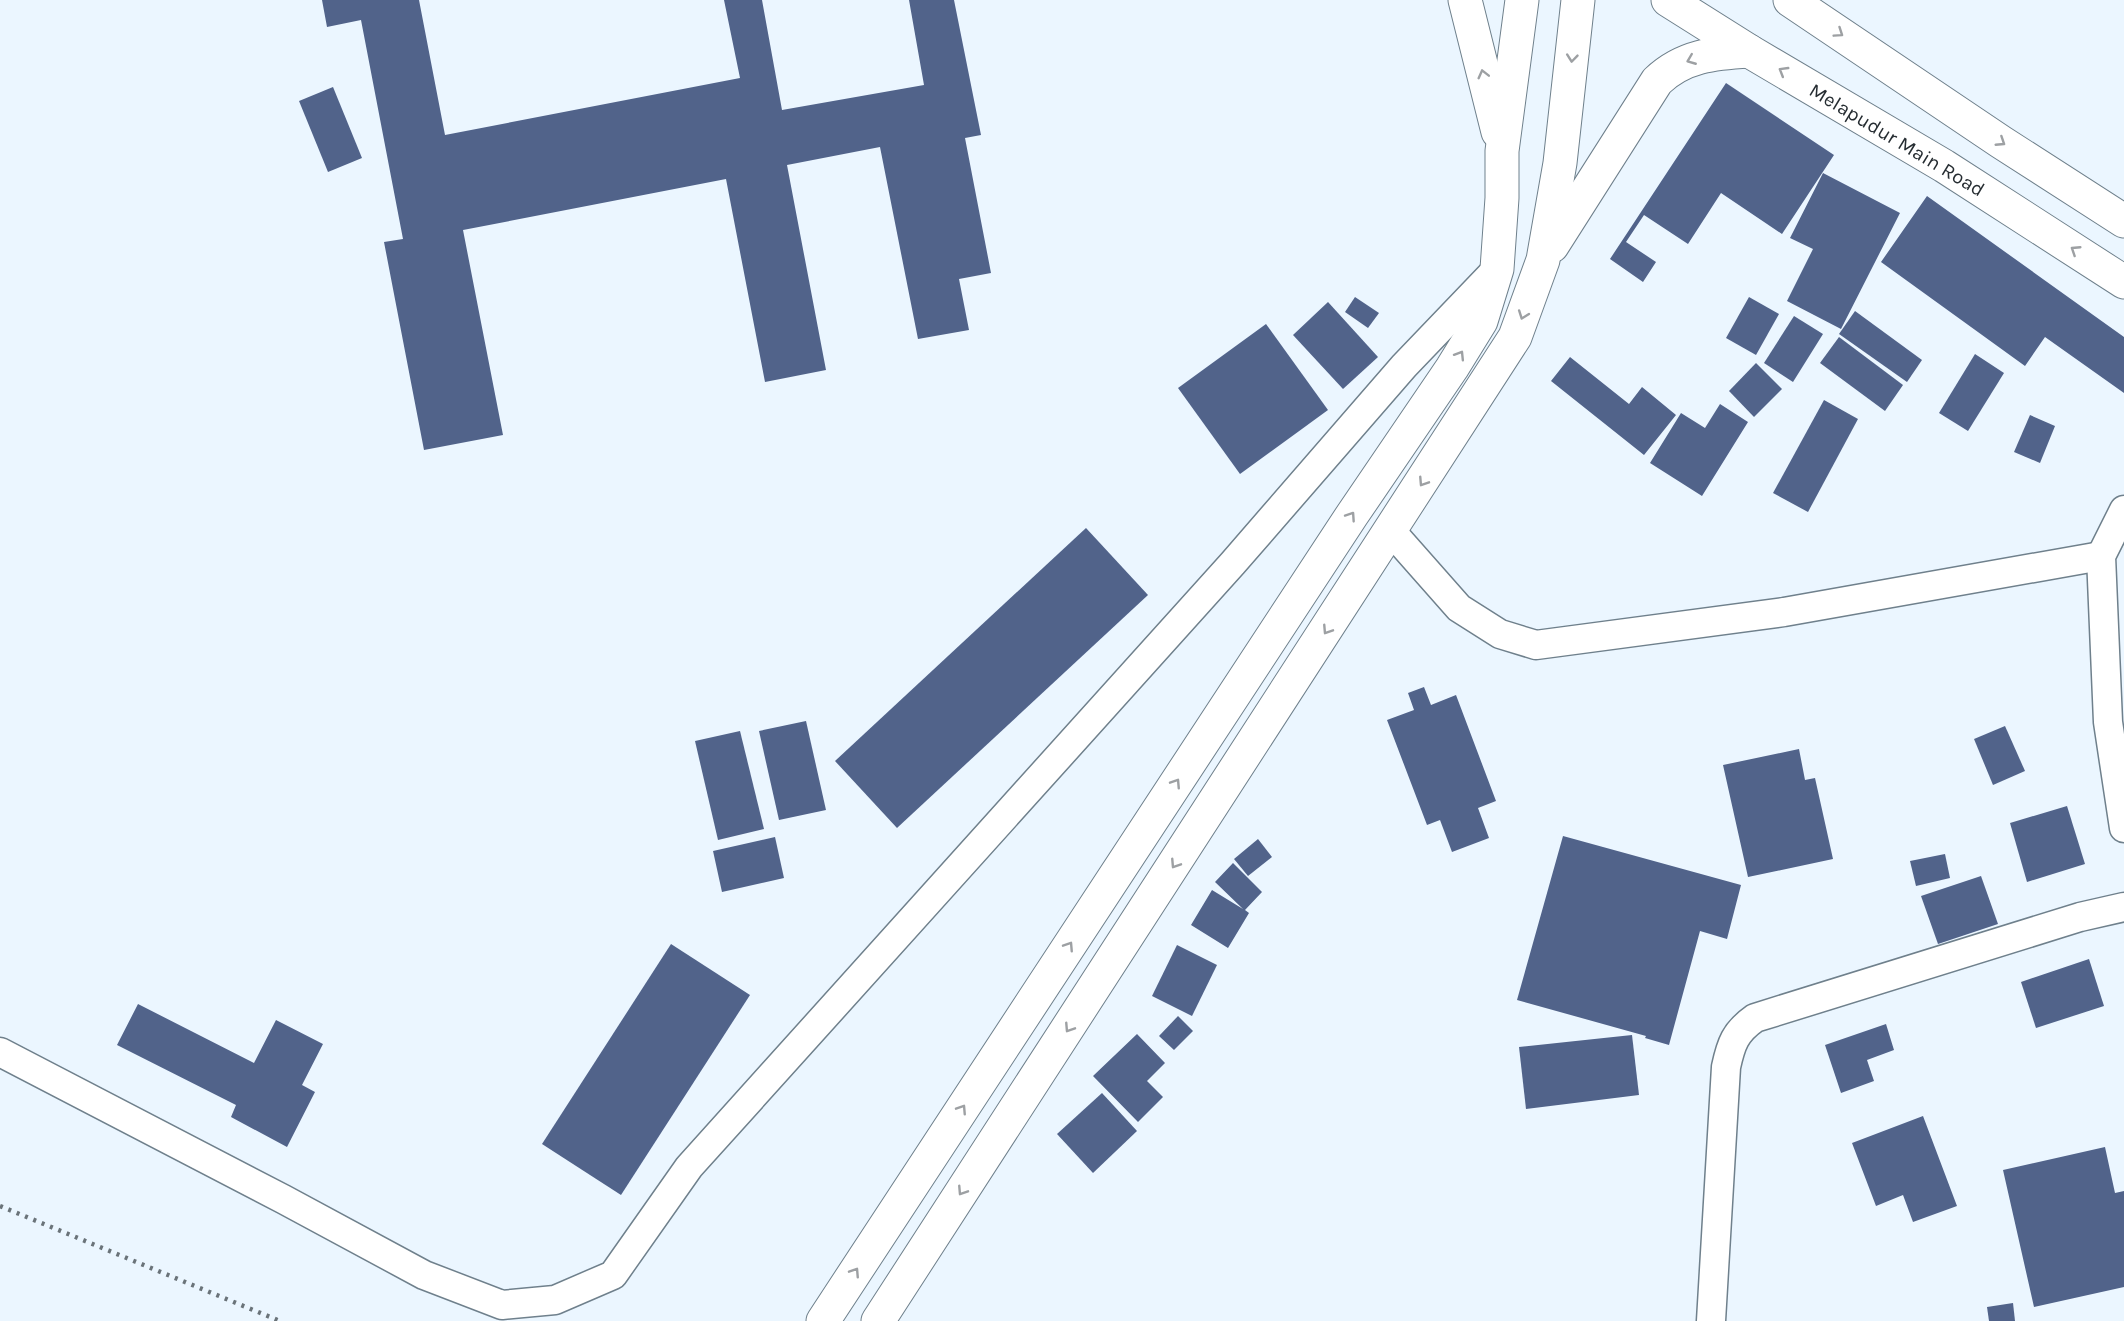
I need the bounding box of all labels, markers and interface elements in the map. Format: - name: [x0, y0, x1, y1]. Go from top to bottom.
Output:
- one-way arrow: [1832, 26, 1843, 37]
- one-way arrow: [1687, 53, 1698, 65]
- one-way arrow: [1566, 54, 1578, 63]
- one-way arrow: [1779, 67, 1789, 79]
- one-way arrow: [1478, 69, 1491, 79]
- street label: Melapudur Main Road: [1805, 79, 1989, 201]
- one-way arrow: [1994, 134, 2005, 145]
- one-way arrow: [2071, 246, 2082, 257]
- one-way arrow: [1518, 309, 1531, 320]
- one-way arrow: [1453, 351, 1465, 361]
- one-way arrow: [1419, 475, 1430, 486]
- one-way arrow: [1344, 512, 1355, 523]
- one-way arrow: [1322, 624, 1334, 634]
- one-way arrow: [1169, 779, 1181, 789]
- one-way arrow: [1171, 857, 1182, 868]
- one-way arrow: [1062, 942, 1074, 952]
- one-way arrow: [1064, 1022, 1076, 1032]
- one-way arrow: [955, 1105, 967, 1115]
- one-way arrow: [959, 1185, 970, 1196]
- one-way arrow: [848, 1268, 860, 1278]

